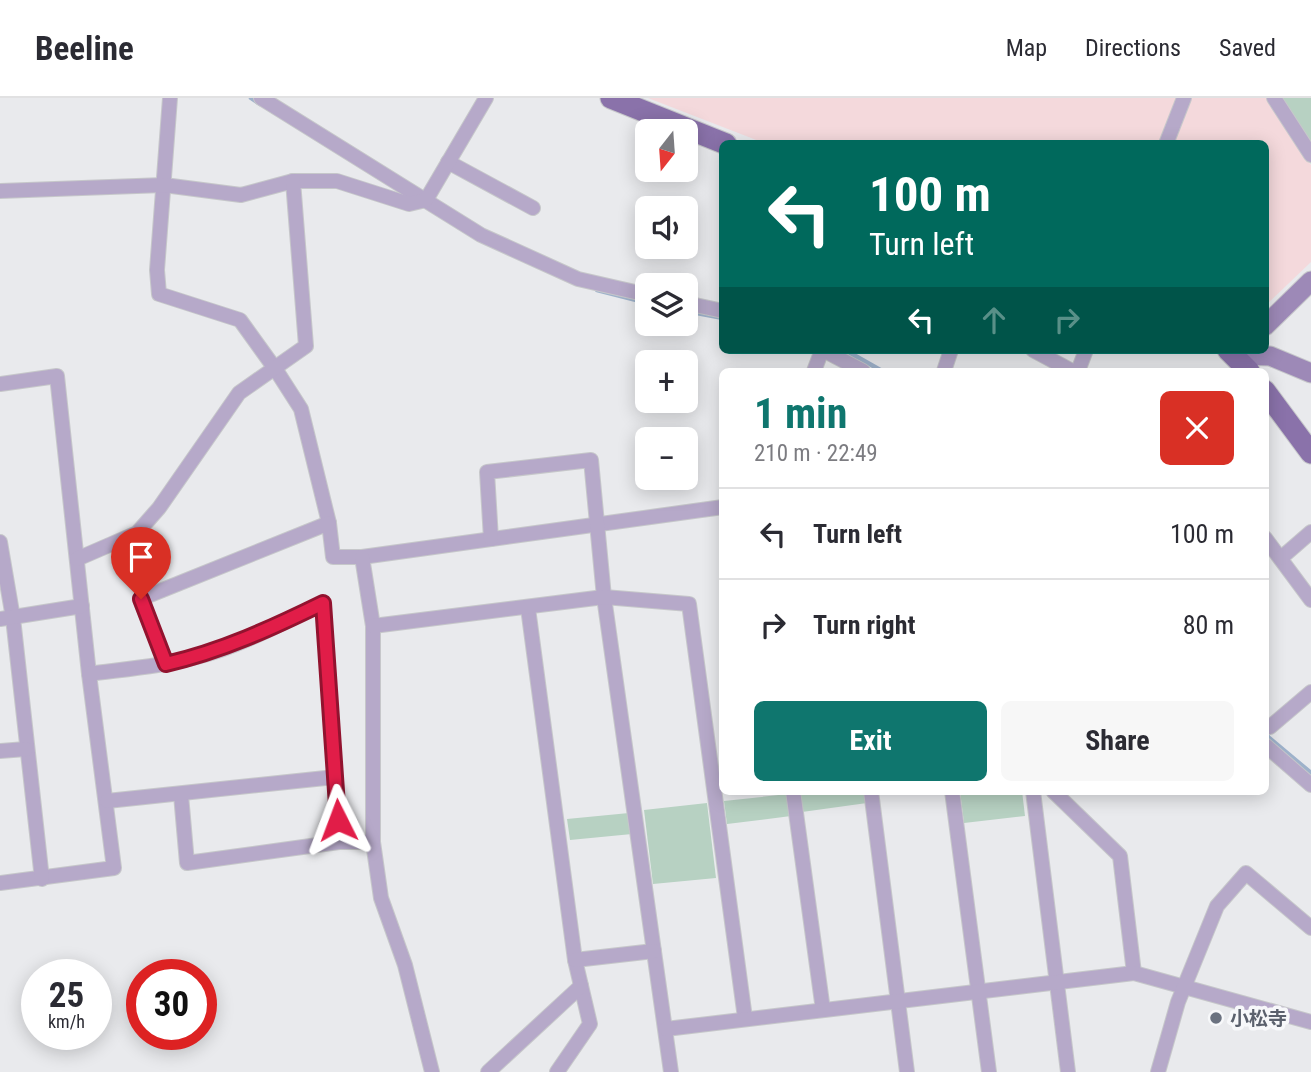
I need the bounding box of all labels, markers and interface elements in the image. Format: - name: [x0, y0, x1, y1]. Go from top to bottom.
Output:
- text: Beeline: [35, 29, 134, 68]
- text: Map: [1006, 34, 1047, 62]
- text: Directions: [1085, 34, 1181, 62]
- text: Saved: [1219, 34, 1276, 62]
- north arrow: [635, 119, 698, 182]
- map controls: [635, 119, 698, 490]
- text: 100 m: [869, 166, 991, 223]
- icon: left: [754, 168, 845, 259]
- button: sound: [635, 196, 698, 259]
- text: Turn left: [869, 225, 974, 263]
- button: layers: [635, 273, 698, 336]
- icon: left: [902, 301, 940, 339]
- icon: ahead: [975, 301, 1013, 339]
- icon: right: [1048, 301, 1086, 339]
- button: +: [635, 350, 698, 413]
- text: 1 min: [754, 389, 847, 438]
- button: close: [1160, 391, 1234, 465]
- button: −: [635, 427, 698, 490]
- text: 210 m · 22:49: [754, 440, 878, 467]
- icon: left: [754, 515, 792, 553]
- text: Turn left: [813, 519, 902, 549]
- text: 100 m: [1170, 519, 1234, 549]
- pin: [111, 527, 171, 599]
- icon: arrive: [122, 538, 160, 576]
- icon: right: [754, 606, 792, 644]
- text: Turn right: [813, 610, 915, 640]
- text: 80 m: [1183, 610, 1234, 640]
- button: Exit: [754, 701, 987, 781]
- button: Share: [1001, 701, 1234, 781]
- position arrow: [301, 783, 375, 857]
- speed limit sign: 30: [126, 959, 217, 1050]
- text: 25: [49, 975, 84, 1016]
- place label: 小松寺: [1230, 1007, 1287, 1030]
- marker: 小松寺: [1208, 1010, 1224, 1026]
- text: km/h: [48, 1011, 85, 1032]

